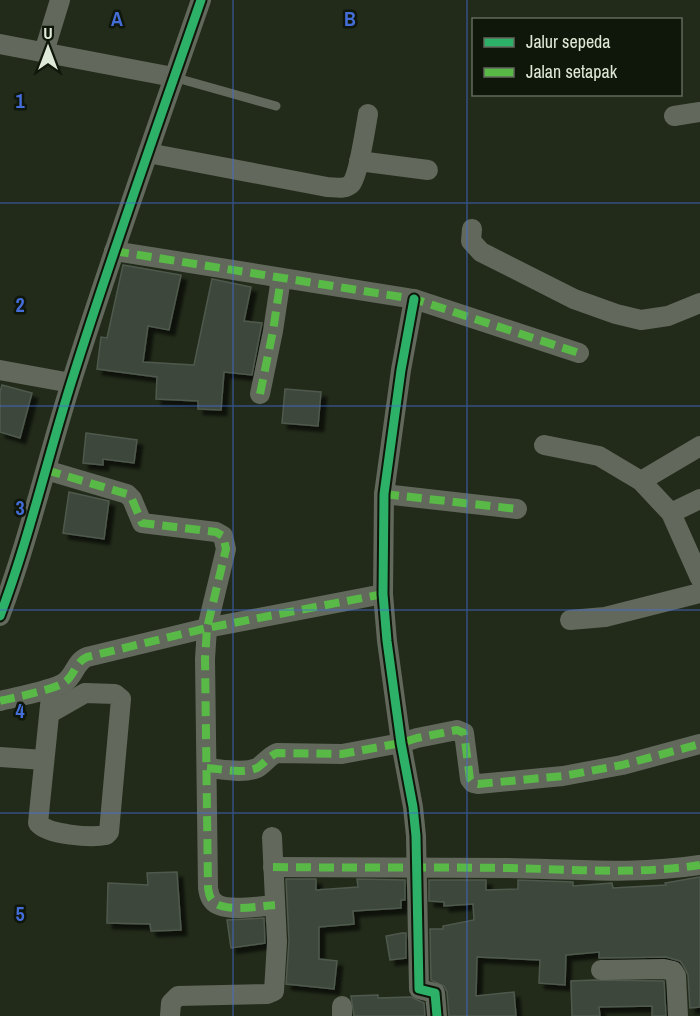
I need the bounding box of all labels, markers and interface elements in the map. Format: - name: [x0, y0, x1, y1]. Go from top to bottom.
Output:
- text: A: [111, 5, 123, 32]
- text: B: [344, 5, 356, 32]
- north arrow: [18, 18, 78, 78]
- legend: [472, 18, 682, 96]
- text: U: [43, 22, 53, 44]
- text: Jalur sepeda: [526, 29, 611, 54]
- text: Jalan setapak: [526, 59, 618, 84]
- text: 1: [15, 87, 25, 114]
- text: 2: [15, 291, 25, 318]
- text: 3: [15, 494, 25, 521]
- text: 4: [15, 697, 25, 724]
- text: 5: [15, 900, 25, 927]

